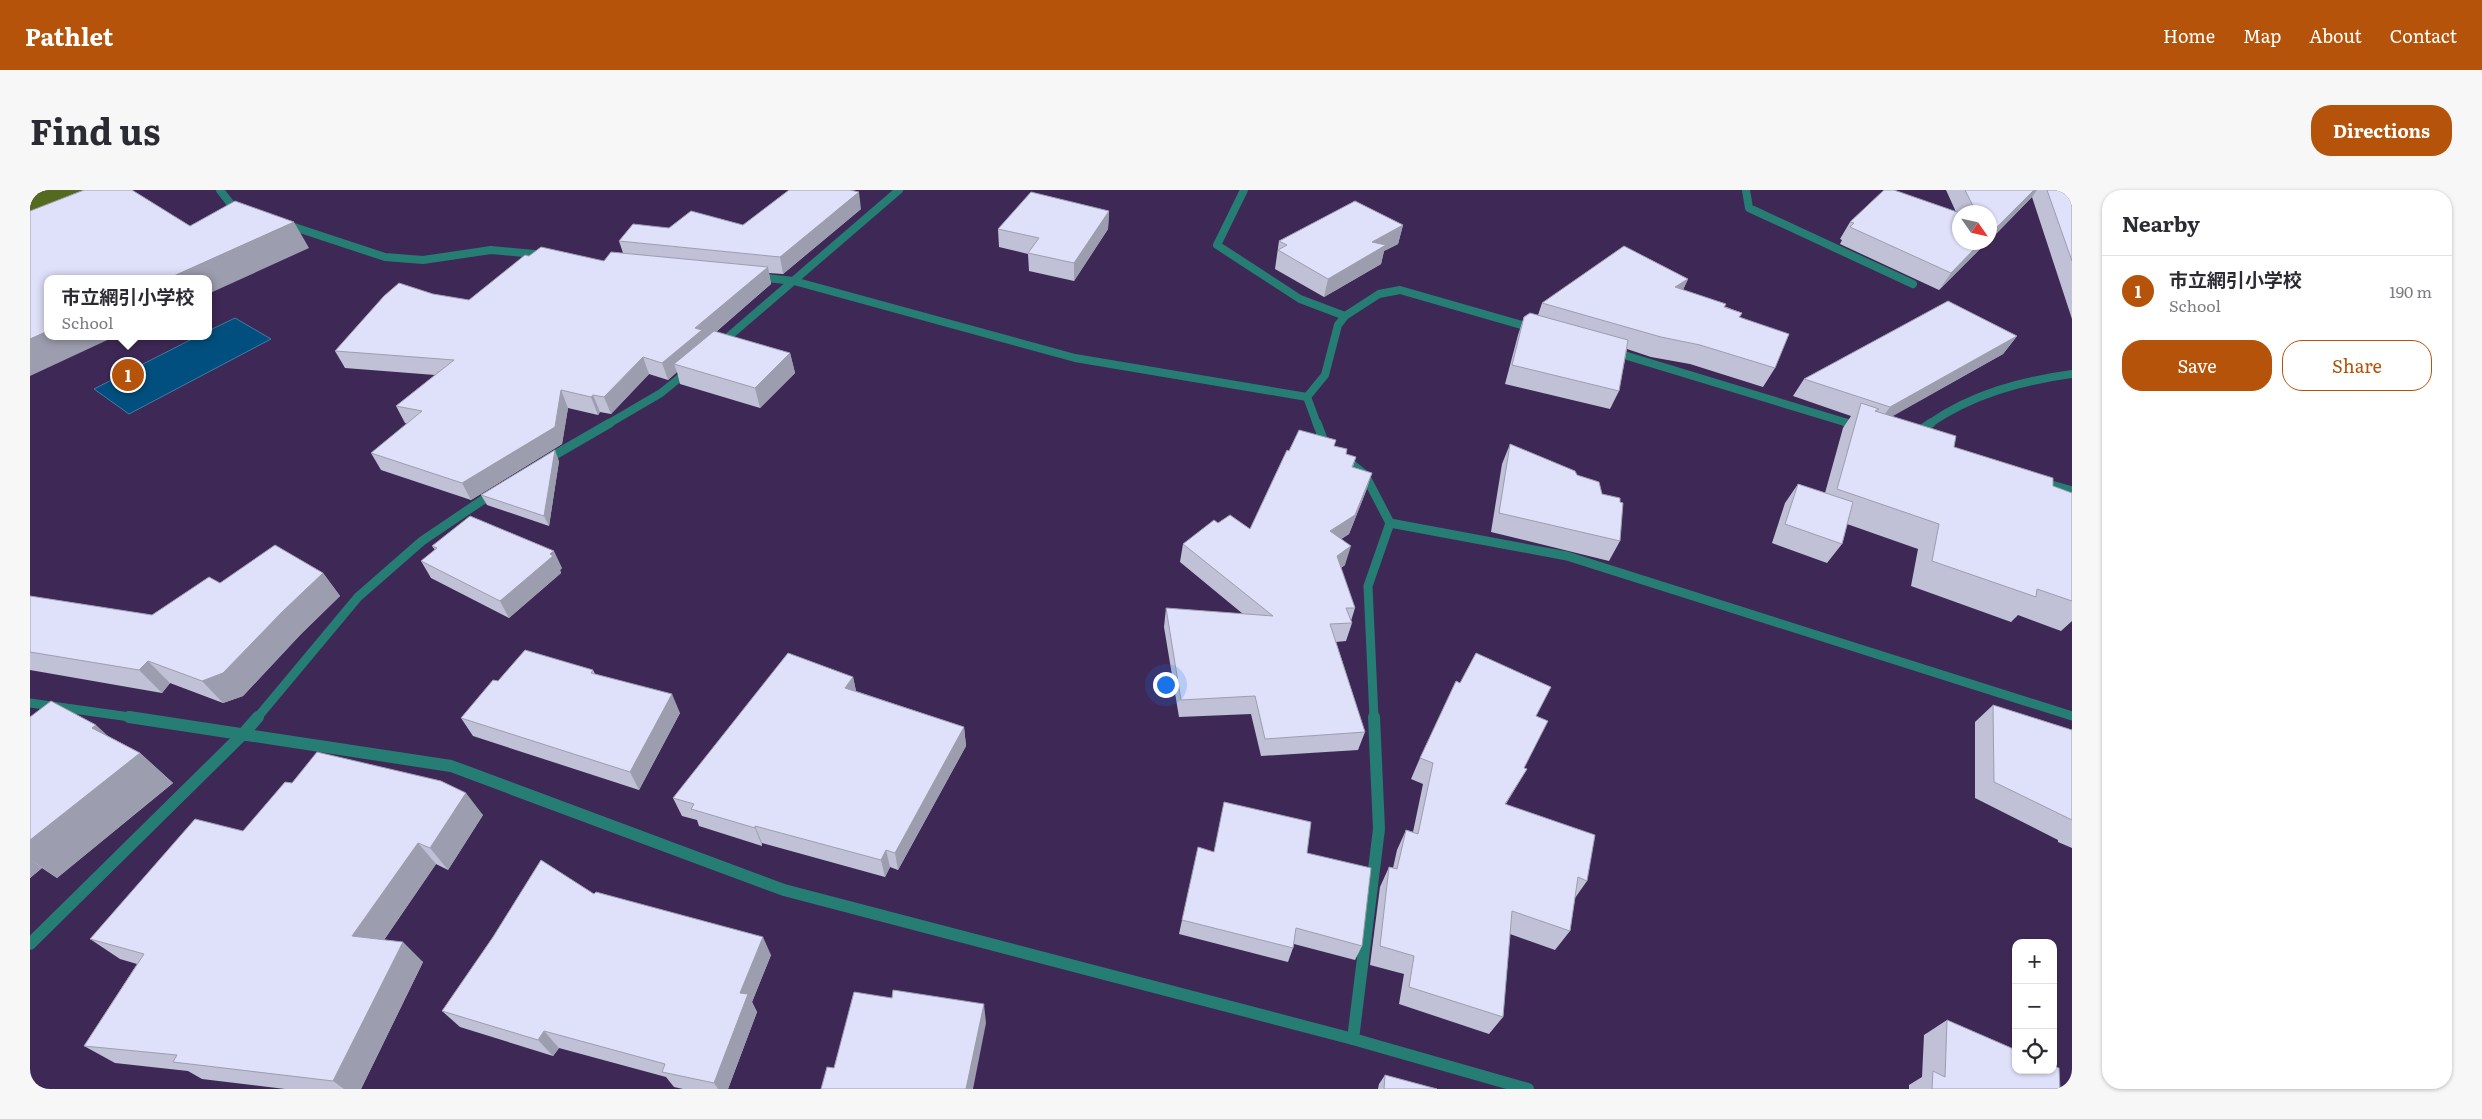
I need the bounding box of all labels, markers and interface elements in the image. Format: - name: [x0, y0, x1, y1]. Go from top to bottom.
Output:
- text: Pathlet: [25, 18, 113, 53]
- text: Home: [2163, 22, 2215, 49]
- text: Map: [2243, 22, 2281, 49]
- text: About: [2309, 22, 2362, 49]
- text: Contact: [2390, 22, 2457, 49]
- text: Find us: [30, 104, 160, 156]
- button: Directions: [2311, 105, 2452, 156]
- north arrow: [1952, 205, 1997, 250]
- text: Nearby: [2122, 207, 2200, 238]
- text: 市立網引小学校: [2169, 265, 2302, 293]
- popup: [44, 275, 212, 340]
- text: 1: [2135, 279, 2141, 303]
- text: 190 m: [2389, 279, 2432, 303]
- text: 市立網引小学校: [61, 282, 195, 310]
- text: School: [2169, 293, 2221, 317]
- text: School: [61, 310, 113, 334]
- button: Save: [2122, 340, 2272, 391]
- button: Share: [2282, 340, 2432, 391]
- pin: 1: [112, 356, 144, 394]
- your location: [1153, 672, 1179, 698]
- map controls: [2012, 939, 2057, 1074]
- button: +: [2012, 939, 2057, 984]
- button: −: [2012, 984, 2057, 1029]
- button: locate: [2012, 1029, 2057, 1074]

